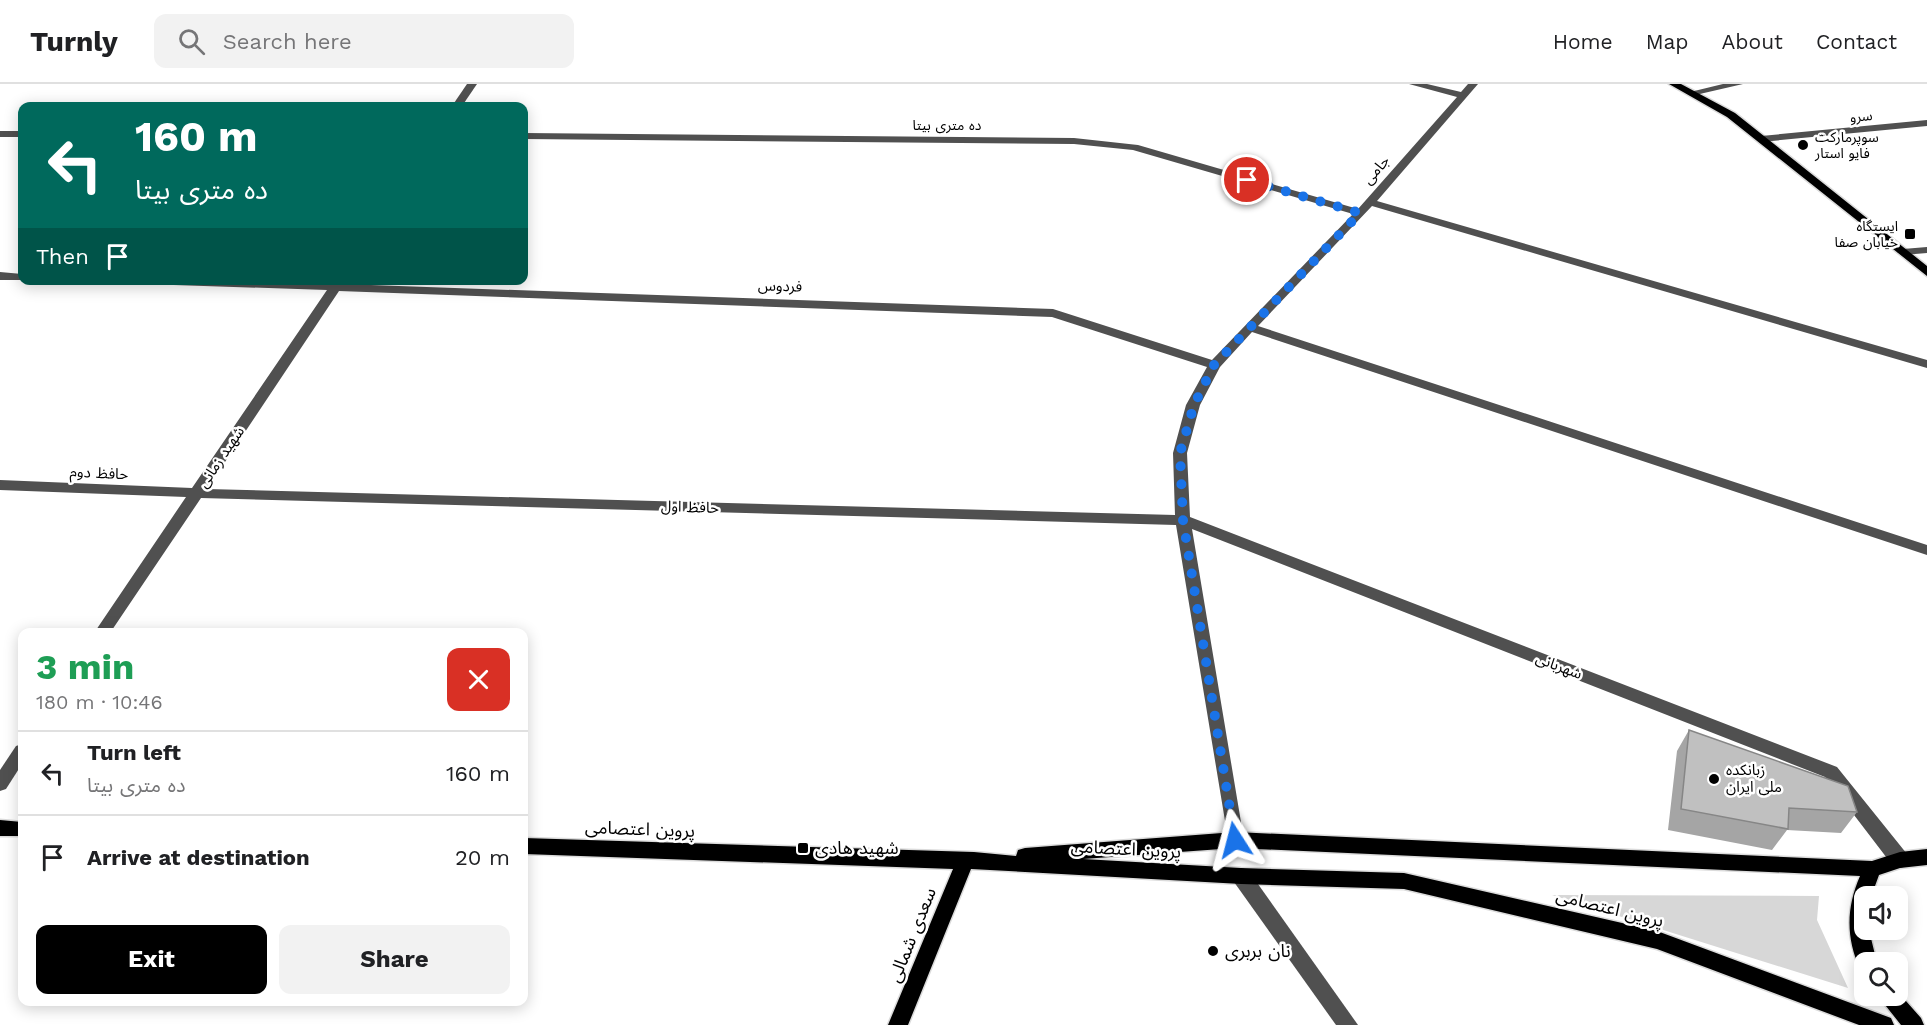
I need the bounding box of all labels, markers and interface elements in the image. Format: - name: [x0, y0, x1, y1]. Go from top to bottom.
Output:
- search box: [154, 14, 574, 68]
- text: Turnly: [30, 25, 118, 58]
- icon: search: [175, 25, 208, 58]
- text: Search here: [223, 29, 352, 54]
- text: Home: [1553, 29, 1613, 54]
- text: Map: [1646, 29, 1689, 54]
- text: About: [1722, 29, 1783, 54]
- text: Contact: [1816, 29, 1897, 54]
- street label: سرو: [1849, 107, 1873, 126]
- text: 160 m: [135, 112, 258, 161]
- street label: ده متری بیتا: [913, 117, 982, 134]
- icon: left: [36, 126, 114, 204]
- place label: سوپرمارکت فایو استار: [1814, 129, 1879, 162]
- marker: سوپرمارکت فایو استار: [1796, 138, 1810, 152]
- street label: جامی: [1359, 152, 1393, 188]
- pin: [1221, 154, 1272, 205]
- icon: arrive: [1230, 163, 1263, 196]
- text: ده متری بیتا: [135, 174, 268, 206]
- place label: ایستگاه خیابان صفا: [1835, 218, 1898, 251]
- marker: ایستگاه خیابان صفا: [1903, 227, 1917, 241]
- icon: arrive: [101, 240, 134, 273]
- text: Then: [36, 244, 89, 269]
- street label: فردوس: [758, 276, 803, 296]
- street label: شهید زمانی: [194, 423, 248, 491]
- street label: حافظ دوم: [69, 462, 129, 486]
- street label: حافظ اول: [661, 497, 720, 517]
- text: 3 min: [36, 646, 134, 688]
- button: close: [447, 648, 510, 711]
- street label: شهربانی: [1533, 649, 1585, 683]
- text: 180 m · 10:46: [36, 690, 163, 714]
- text: Turn left: [87, 740, 181, 765]
- icon: left: [36, 757, 69, 790]
- text: 160 m: [446, 761, 510, 786]
- place label: زبانکده ملی ایران: [1726, 761, 1782, 796]
- marker: زبانکده ملی ایران: [1707, 772, 1721, 786]
- text: ده متری بیتا: [87, 773, 185, 797]
- position arrow: [1203, 808, 1267, 872]
- street label: پروین اعتصامى: [584, 816, 695, 842]
- street label: پروین اعتصامى: [1070, 835, 1182, 863]
- place label: شهید هادی: [815, 837, 899, 859]
- icon: arrive: [36, 841, 69, 874]
- marker: شهید هادی: [796, 841, 810, 855]
- text: Arrive at destination: [87, 845, 310, 870]
- text: 20 m: [455, 845, 510, 870]
- street label: سعدى شمالى: [883, 884, 941, 986]
- street label: پروین اعتصامى: [1554, 884, 1666, 932]
- map controls: [1854, 886, 1908, 1006]
- button: sound: [1854, 886, 1908, 940]
- button: Exit: [36, 925, 267, 994]
- button: Share: [279, 925, 510, 994]
- place label: نان بربری: [1225, 940, 1291, 962]
- marker: نان بربری: [1206, 944, 1220, 958]
- button: search: [1854, 952, 1908, 1006]

